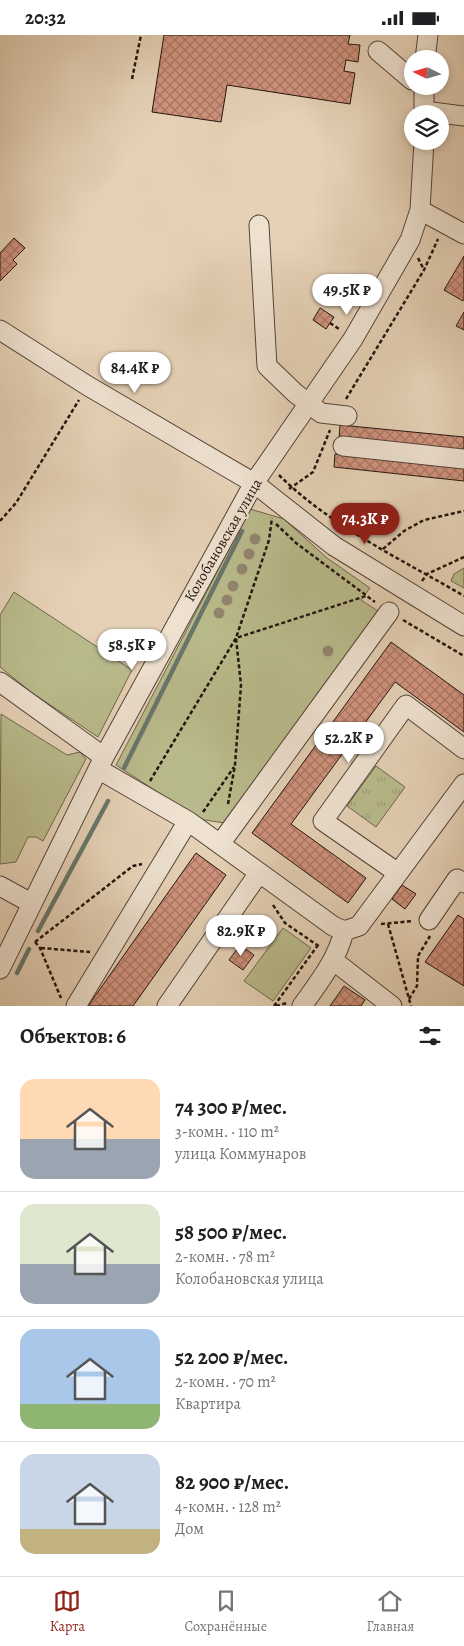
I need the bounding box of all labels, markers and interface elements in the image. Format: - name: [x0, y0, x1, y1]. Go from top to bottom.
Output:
- text: 20:32: [25, 5, 66, 31]
- north arrow: [404, 50, 449, 95]
- map controls: [404, 50, 449, 150]
- button: layers: [404, 105, 449, 150]
- pin: 49.5K ₽: [301, 273, 393, 316]
- text: 49.5K ₽: [323, 279, 371, 301]
- pin: 84.4K ₽: [89, 351, 181, 394]
- text: 84.4K ₽: [111, 357, 159, 379]
- street label: Колобановская улица: [179, 475, 267, 605]
- pin: 74.3K ₽: [319, 503, 411, 545]
- text: 74.3K ₽: [341, 508, 389, 530]
- pin: 58.5K ₽: [86, 629, 178, 671]
- text: 58.5K ₽: [108, 634, 156, 656]
- pin: 52.2K ₽: [303, 721, 395, 764]
- text: 52.2K ₽: [325, 727, 373, 749]
- pin: 82.9K ₽: [195, 915, 287, 957]
- text: 82.9K ₽: [217, 920, 265, 942]
- text: Объектов: 6: [20, 1022, 126, 1050]
- icon: filters: [416, 1022, 444, 1050]
- text: 74 300 ₽/мес.: [175, 1093, 287, 1121]
- icon: home: [60, 1099, 120, 1159]
- text: 3-комн. · 110 m²: [175, 1121, 279, 1143]
- text: улица Коммунаров: [175, 1143, 306, 1165]
- text: 58 500 ₽/мес.: [175, 1218, 287, 1246]
- icon: home: [60, 1224, 120, 1284]
- text: 2-комн. · 78 m²: [175, 1246, 275, 1268]
- text: Колобановская улица: [175, 1268, 324, 1290]
- text: 52 200 ₽/мес.: [175, 1343, 289, 1371]
- icon: home: [60, 1349, 120, 1409]
- text: 2-комн. · 70 m²: [175, 1371, 276, 1393]
- text: Квартира: [175, 1393, 241, 1415]
- text: 82 900 ₽/мес.: [175, 1468, 289, 1496]
- icon: home: [60, 1474, 120, 1534]
- text: 4-комн. · 128 m²: [175, 1496, 281, 1518]
- text: Дом: [175, 1518, 204, 1540]
- tab: Карта: [50, 1587, 85, 1636]
- tab: Сохранённые: [185, 1587, 267, 1636]
- tab: Главная: [367, 1587, 414, 1636]

